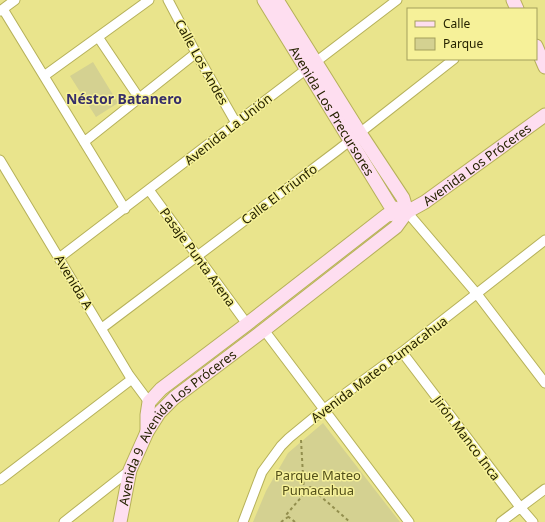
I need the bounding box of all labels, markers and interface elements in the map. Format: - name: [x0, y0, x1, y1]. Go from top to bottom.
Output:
- legend: [407, 8, 537, 60]
- text: Calle: [443, 15, 471, 32]
- street label: Calle Los Andes: [171, 16, 233, 108]
- text: Parque: [443, 35, 484, 52]
- street label: Avenida Los Precursores: [285, 42, 379, 179]
- district label: Néstor Batanero: [66, 89, 182, 108]
- street label: Avenida La Unión: [180, 89, 276, 169]
- street label: Avenida Los Próceres: [419, 119, 535, 210]
- street label: Calle El Triunfo: [237, 159, 321, 228]
- street label: Pasaje Punta Arena: [156, 204, 240, 310]
- street label: Avenida A: [51, 251, 98, 313]
- street label: Avenida Mateo Pumacahua: [307, 312, 451, 426]
- street label: Avenida Los Próceres: [135, 345, 240, 445]
- street label: Jirón Manco Inca: [428, 390, 505, 484]
- street label: Avenida 9: [114, 444, 148, 507]
- park label: Parque Mateo Pumacahua: [275, 466, 361, 499]

